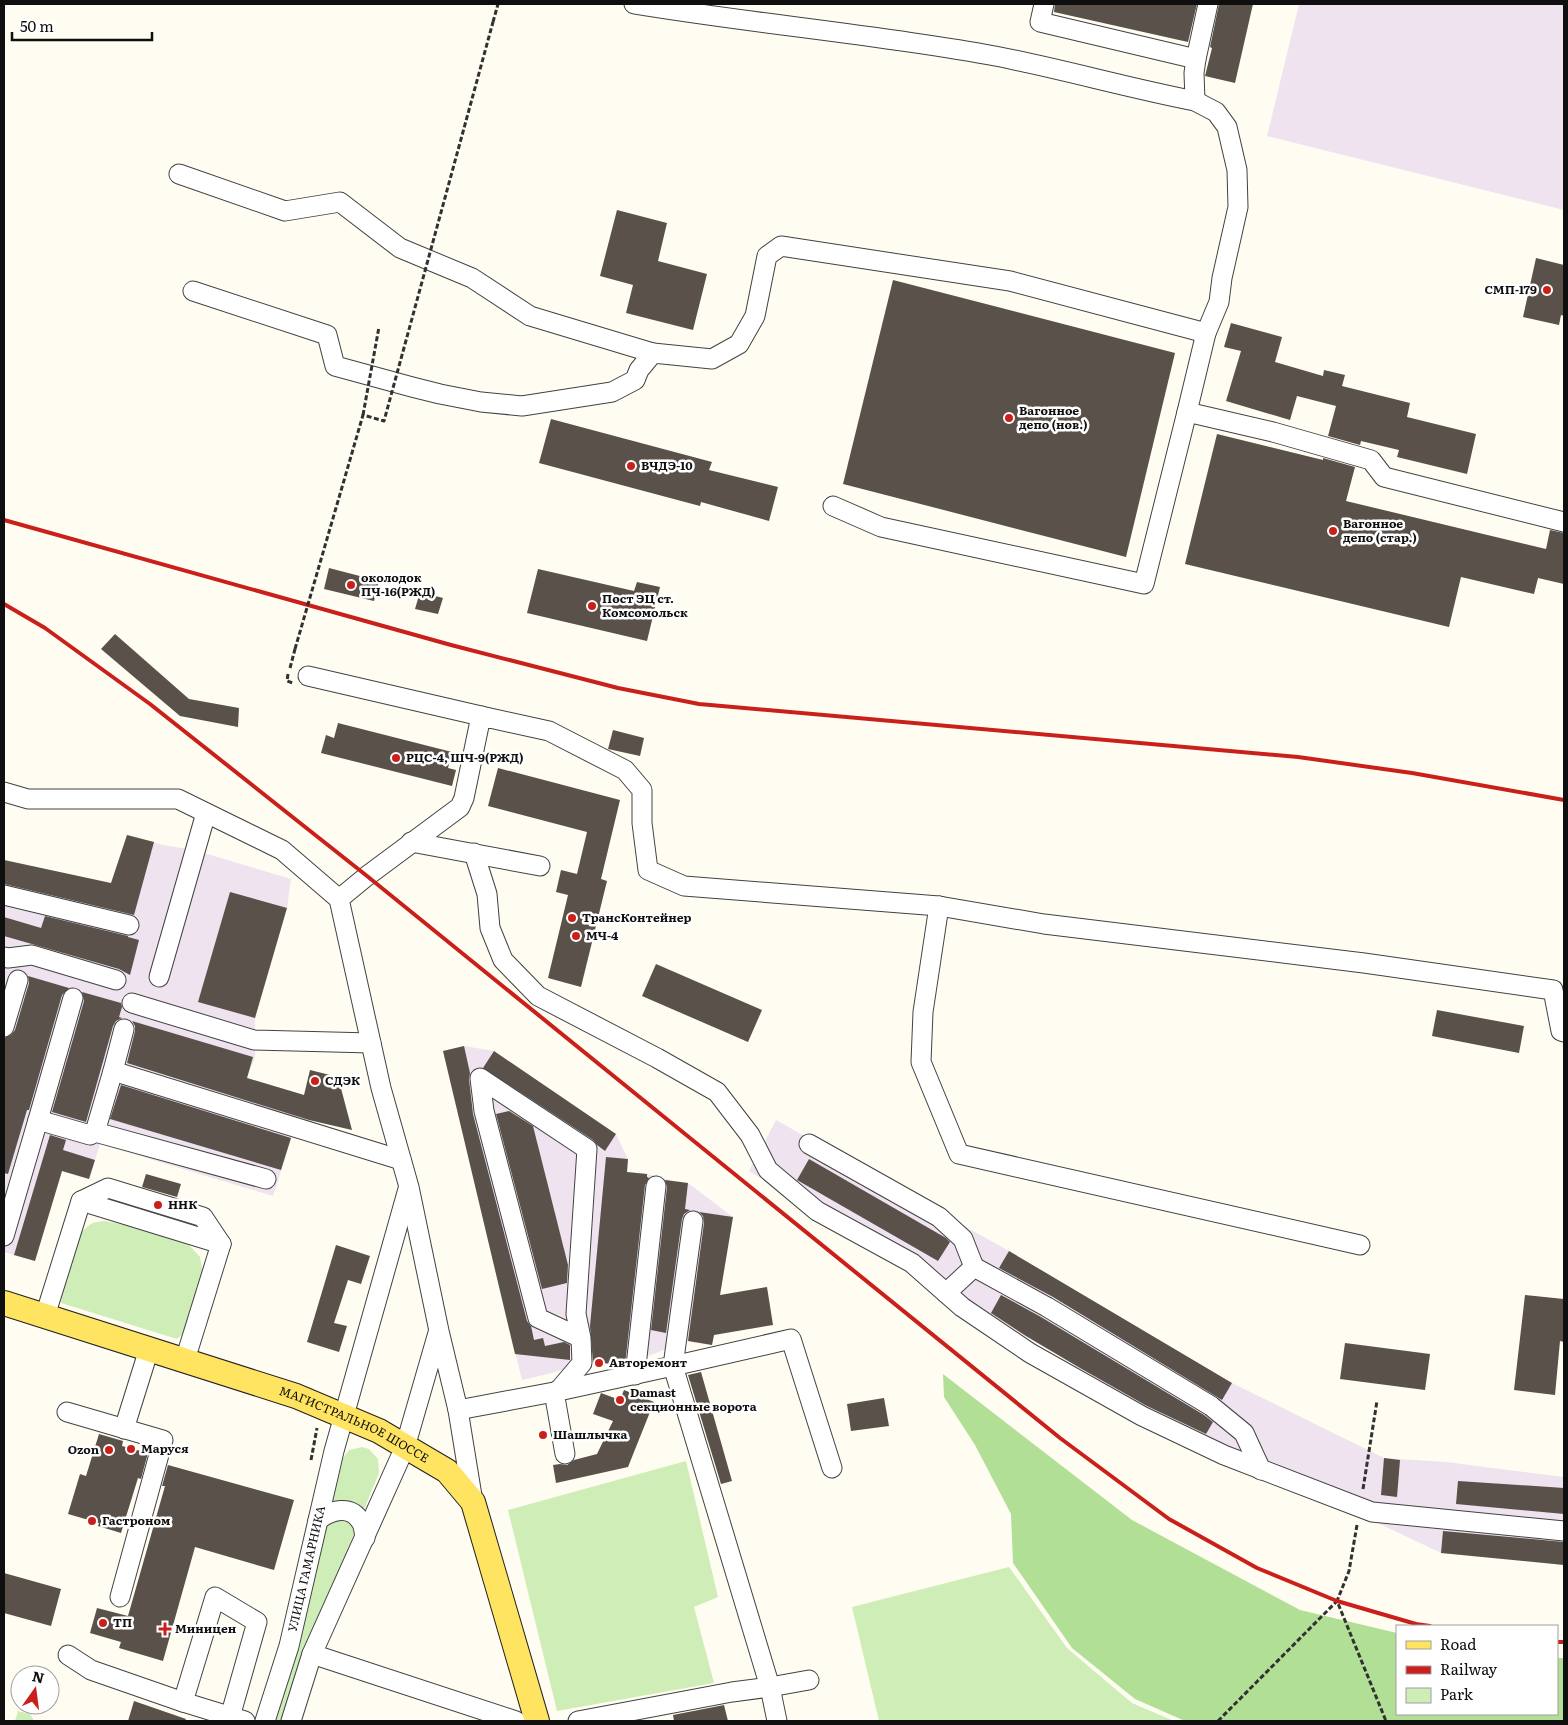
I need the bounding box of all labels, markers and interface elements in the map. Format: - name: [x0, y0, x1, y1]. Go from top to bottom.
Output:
- scale bar: [12, 10, 152, 42]
- text: 50 m: [20, 14, 54, 37]
- place label: СМП-179: [1485, 280, 1537, 298]
- marker: СМП-179: [1541, 284, 1553, 296]
- place label: Вагонное депо (нов.): [1019, 401, 1087, 433]
- marker: Вагонное депо (нов.): [1003, 412, 1015, 424]
- place label: ВЧДЭ-10: [641, 456, 693, 474]
- marker: ВЧДЭ-10: [625, 460, 637, 472]
- place label: Вагонное депо (стар.): [1343, 514, 1417, 546]
- marker: Вагонное депо (стар.): [1327, 525, 1339, 537]
- place label: околодок ПЧ-16(РЖД): [361, 568, 435, 600]
- marker: околодок ПЧ-16(РЖД): [345, 579, 357, 591]
- place label: Пост ЭЦ ст. Комсомольск: [602, 589, 688, 621]
- marker: Пост ЭЦ ст. Комсомольск: [586, 600, 598, 612]
- place label: РЦС-4, ШЧ-9(РЖД): [406, 748, 524, 766]
- marker: РЦС-4, ШЧ-9(РЖД): [390, 752, 402, 764]
- place label: ТрансКонтейнер: [582, 908, 692, 926]
- marker: ТрансКонтейнер: [566, 912, 578, 924]
- place label: МЧ-4: [586, 926, 619, 944]
- marker: МЧ-4: [570, 930, 582, 942]
- place label: СДЭК: [325, 1071, 361, 1089]
- marker: СДЭК: [309, 1075, 321, 1087]
- place label: ННК: [168, 1195, 198, 1213]
- marker: ННК: [152, 1199, 164, 1211]
- place label: Авторемонт: [609, 1353, 688, 1371]
- marker: Авторемонт: [593, 1357, 605, 1369]
- street label: МАГИСТРАЛЬНОЕ ШОССЕ: [277, 1381, 433, 1467]
- place label: Damast секционные ворота: [630, 1383, 757, 1415]
- marker: Damast секционные ворота: [614, 1394, 626, 1406]
- place label: Шашлычка: [553, 1425, 627, 1443]
- marker: Шашлычка: [537, 1429, 549, 1441]
- place label: Маруся: [141, 1439, 189, 1457]
- place label: Ozon: [68, 1440, 100, 1458]
- marker: Маруся: [125, 1443, 137, 1455]
- marker: Ozon: [103, 1444, 115, 1456]
- street label: УЛИЦА ГАМАРНИКА: [283, 1504, 329, 1633]
- place label: Гастроном: [102, 1511, 170, 1529]
- marker: Гастроном: [86, 1515, 98, 1527]
- place label: ТП: [113, 1613, 132, 1631]
- marker: ТП: [97, 1617, 109, 1629]
- place label: Миницен: [175, 1619, 237, 1637]
- marker: Миницен: [159, 1623, 171, 1635]
- legend: [1396, 1625, 1558, 1715]
- text: Road: [1440, 1632, 1476, 1655]
- text: Railway: [1440, 1657, 1498, 1680]
- north arrow: [10, 1665, 60, 1715]
- text: N: [30, 1665, 47, 1688]
- text: Park: [1440, 1682, 1474, 1705]

